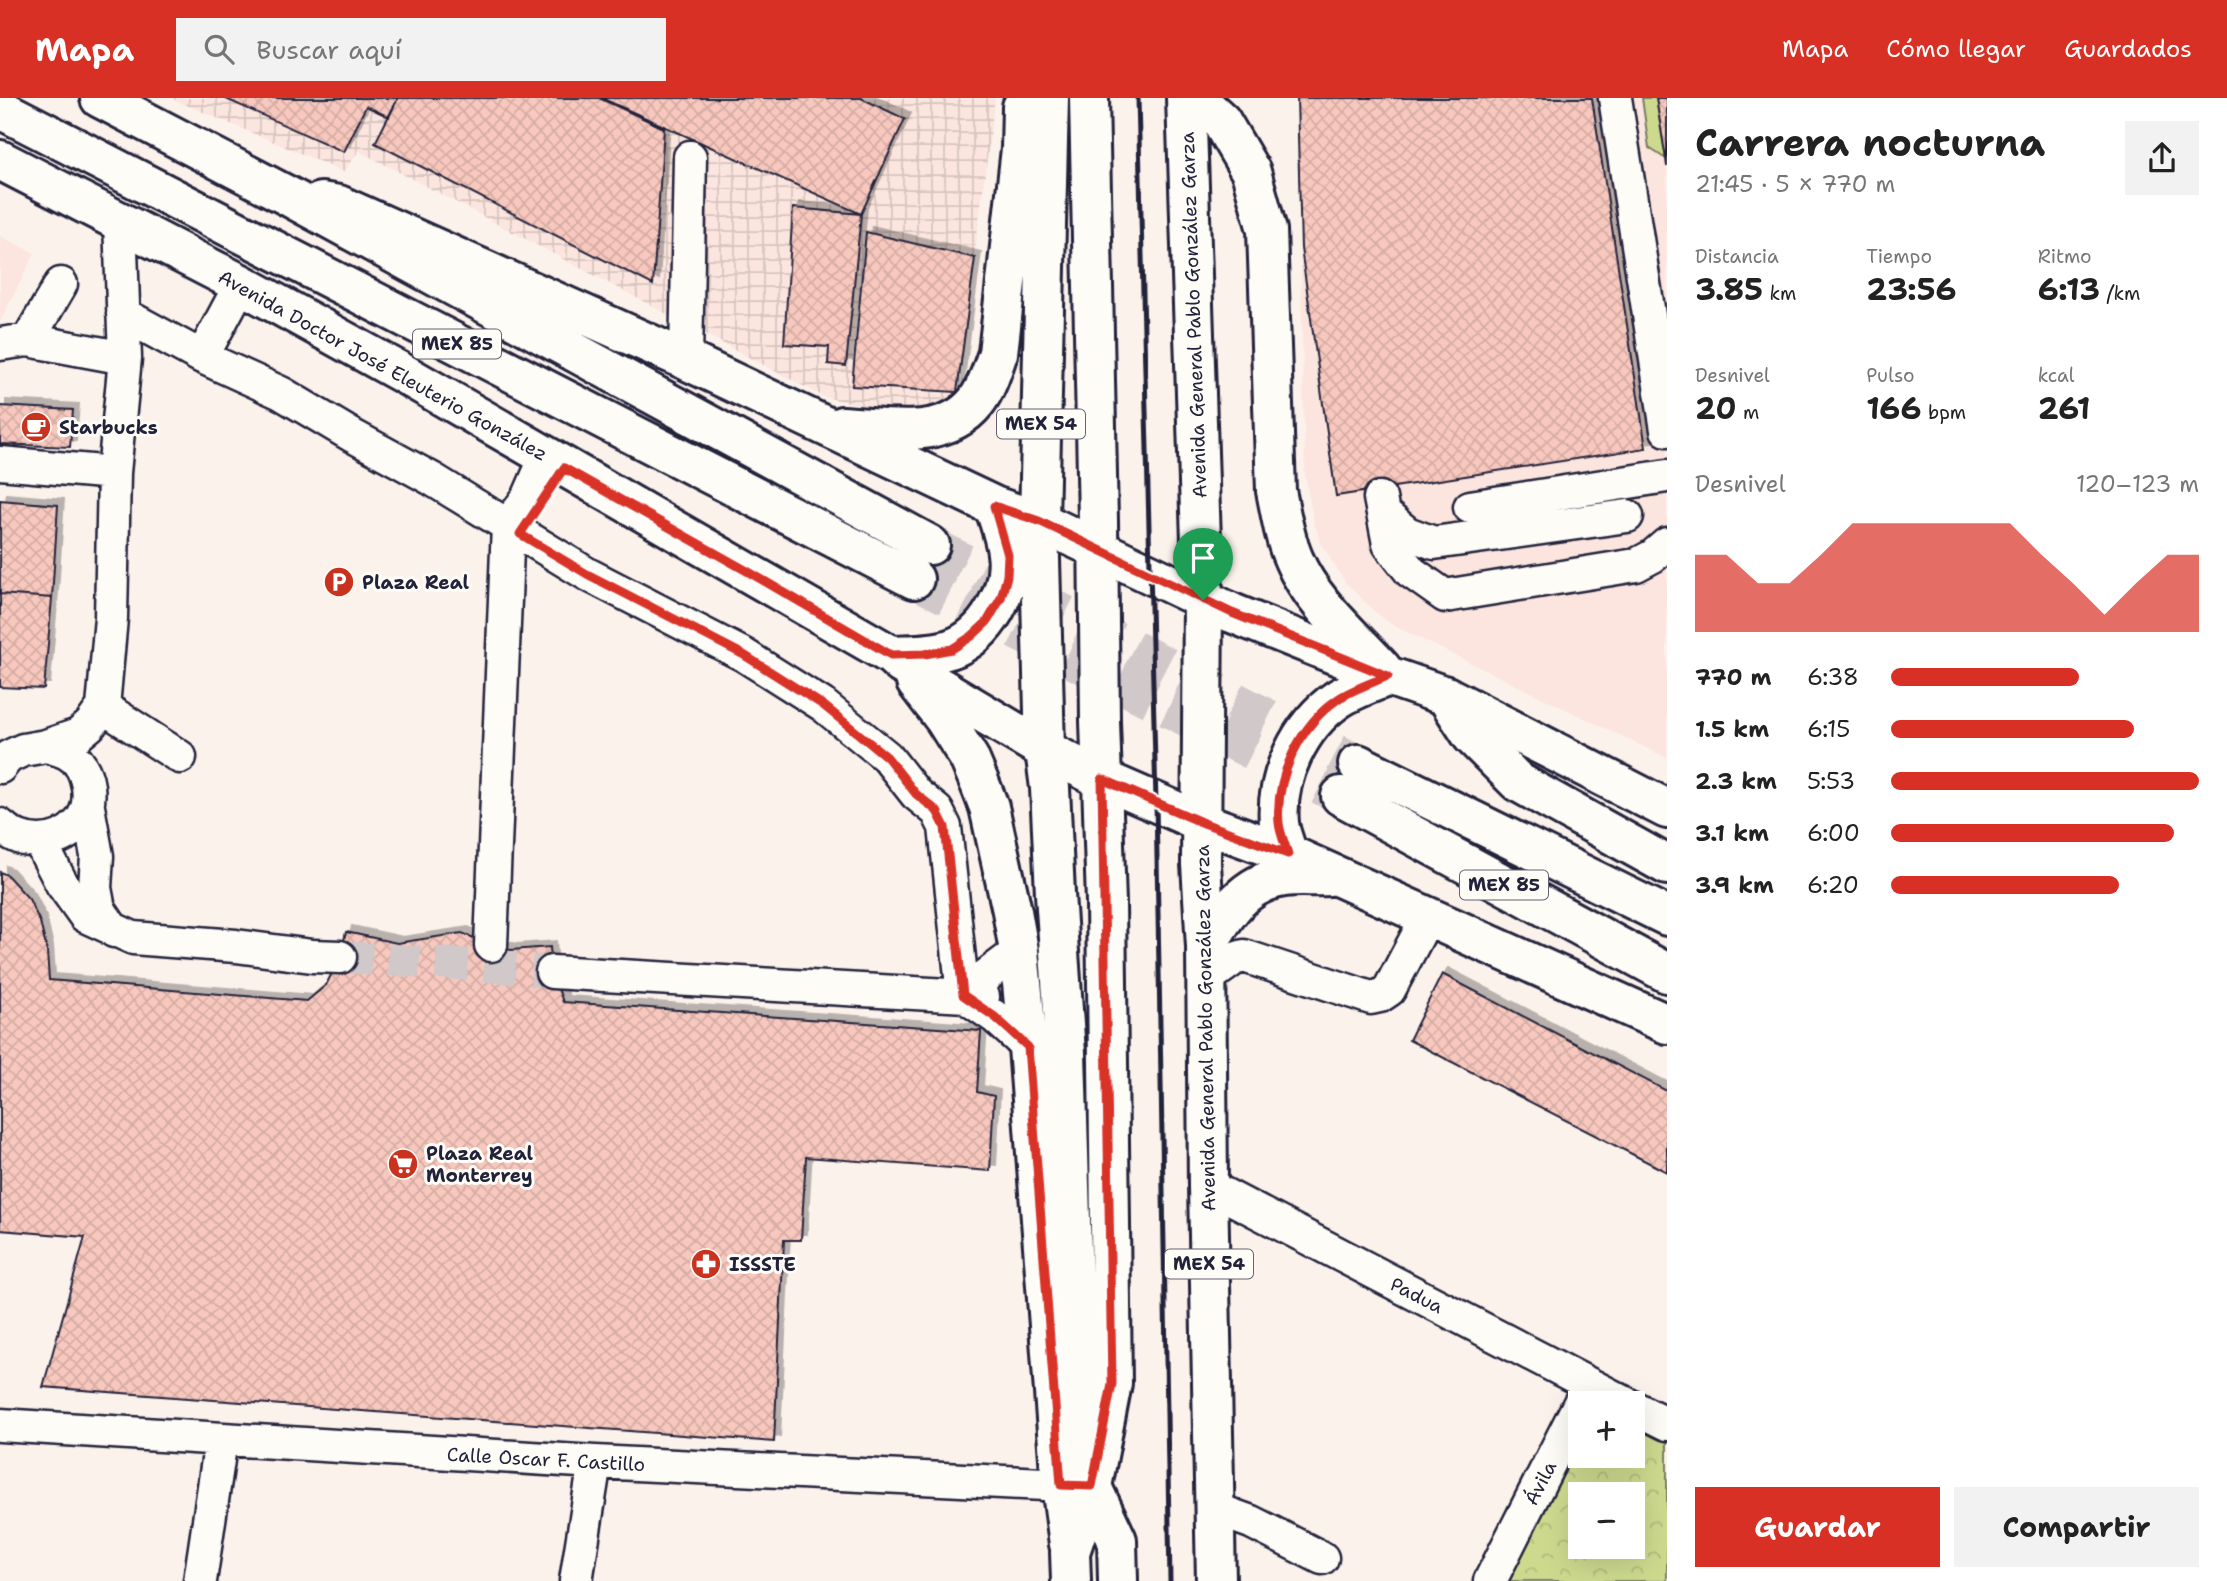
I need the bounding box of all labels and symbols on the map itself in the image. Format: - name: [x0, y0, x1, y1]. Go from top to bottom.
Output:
- street label: Avenida General Pablo González Garza: [1175, 131, 1212, 499]
- street label: Avenida Doctor José Eleuterio González: [214, 264, 552, 467]
- road number: MEX 85: [413, 330, 501, 358]
- cafe icon: Starbucks: [19, 410, 53, 444]
- road number: MEX 54: [997, 410, 1085, 438]
- place label: Starbucks: [59, 415, 158, 440]
- pin: [1173, 528, 1233, 600]
- parking icon: Plaza Real: [322, 565, 356, 599]
- place label: Plaza Real: [362, 570, 470, 595]
- street label: Avenida General Pablo González Garza: [1190, 844, 1221, 1211]
- road number: MEX 85: [1460, 870, 1548, 900]
- place label: Plaza Real Monterrey: [426, 1141, 534, 1188]
- supermarket icon: Plaza Real Monterrey: [386, 1147, 420, 1181]
- pharmacy icon: ISSSTE: [689, 1247, 723, 1281]
- road number: MEX 54: [1165, 1250, 1253, 1279]
- place label: ISSSTE: [729, 1252, 796, 1277]
- street label: Padua: [1386, 1272, 1448, 1319]
- street label: Calle Oscar F. Castillo: [446, 1442, 646, 1477]
- street label: Ávila: [1518, 1456, 1562, 1510]

